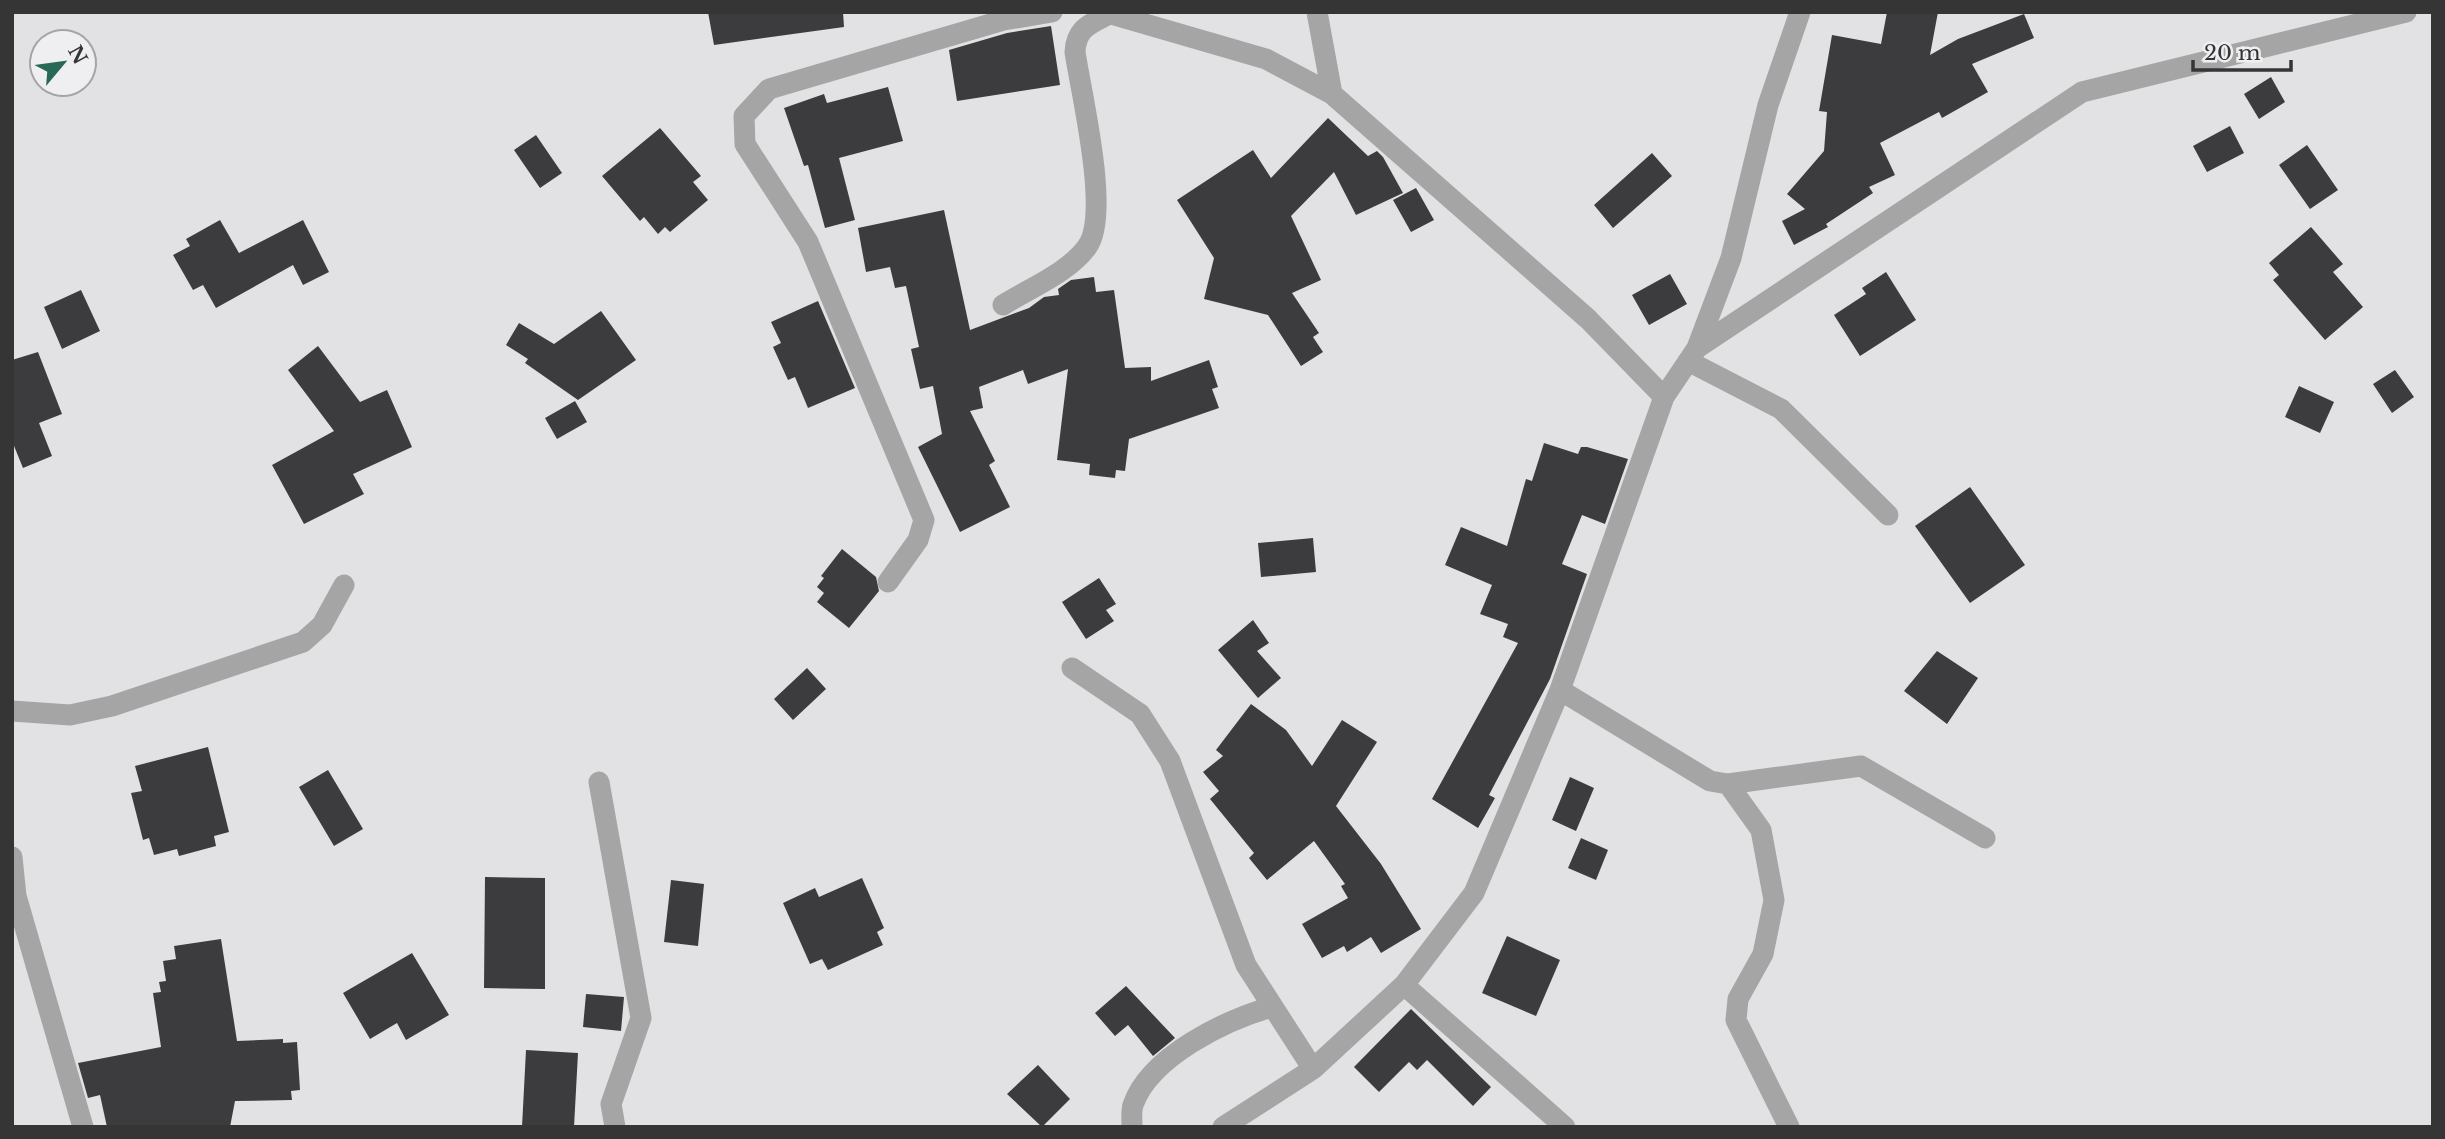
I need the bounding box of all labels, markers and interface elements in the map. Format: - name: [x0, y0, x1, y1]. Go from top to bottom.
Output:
- north arrow: [28, 28, 98, 98]
- scale bar: [2193, 28, 2291, 72]
- text: 20 m: [2204, 40, 2261, 66]
- text: N: [63, 42, 92, 69]

